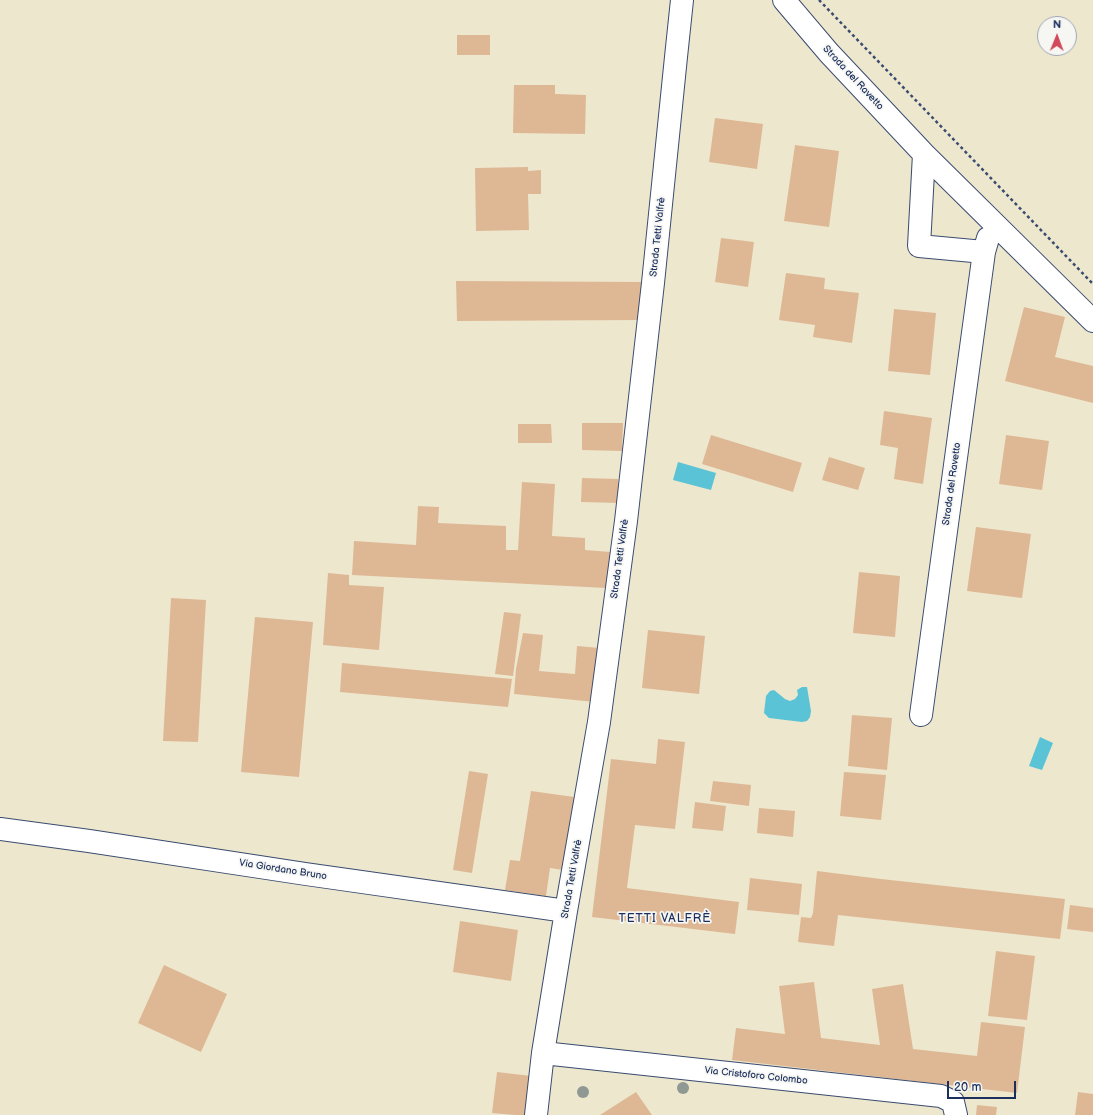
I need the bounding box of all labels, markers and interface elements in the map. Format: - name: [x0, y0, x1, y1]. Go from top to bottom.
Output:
- north arrow: [1037, 16, 1077, 56]
- text: N: [1053, 18, 1061, 31]
- street label: Strada del Ravetto: [820, 43, 886, 113]
- street label: Strada Tetti Valfrè: [648, 197, 668, 277]
- street label: Strada del Ravetto: [940, 442, 964, 526]
- street label: Strada Tetti Valfrè: [608, 518, 632, 600]
- street label: Strada Tetti Valfrè: [559, 838, 585, 920]
- street label: Via Giordano Bruno: [238, 857, 328, 883]
- district label: TETTI VALFRÈ: [618, 912, 712, 926]
- street label: Via Cristoforo Colombo: [704, 1065, 808, 1087]
- scale bar: [949, 1073, 1018, 1099]
- text: 20 m: [954, 1080, 981, 1095]

